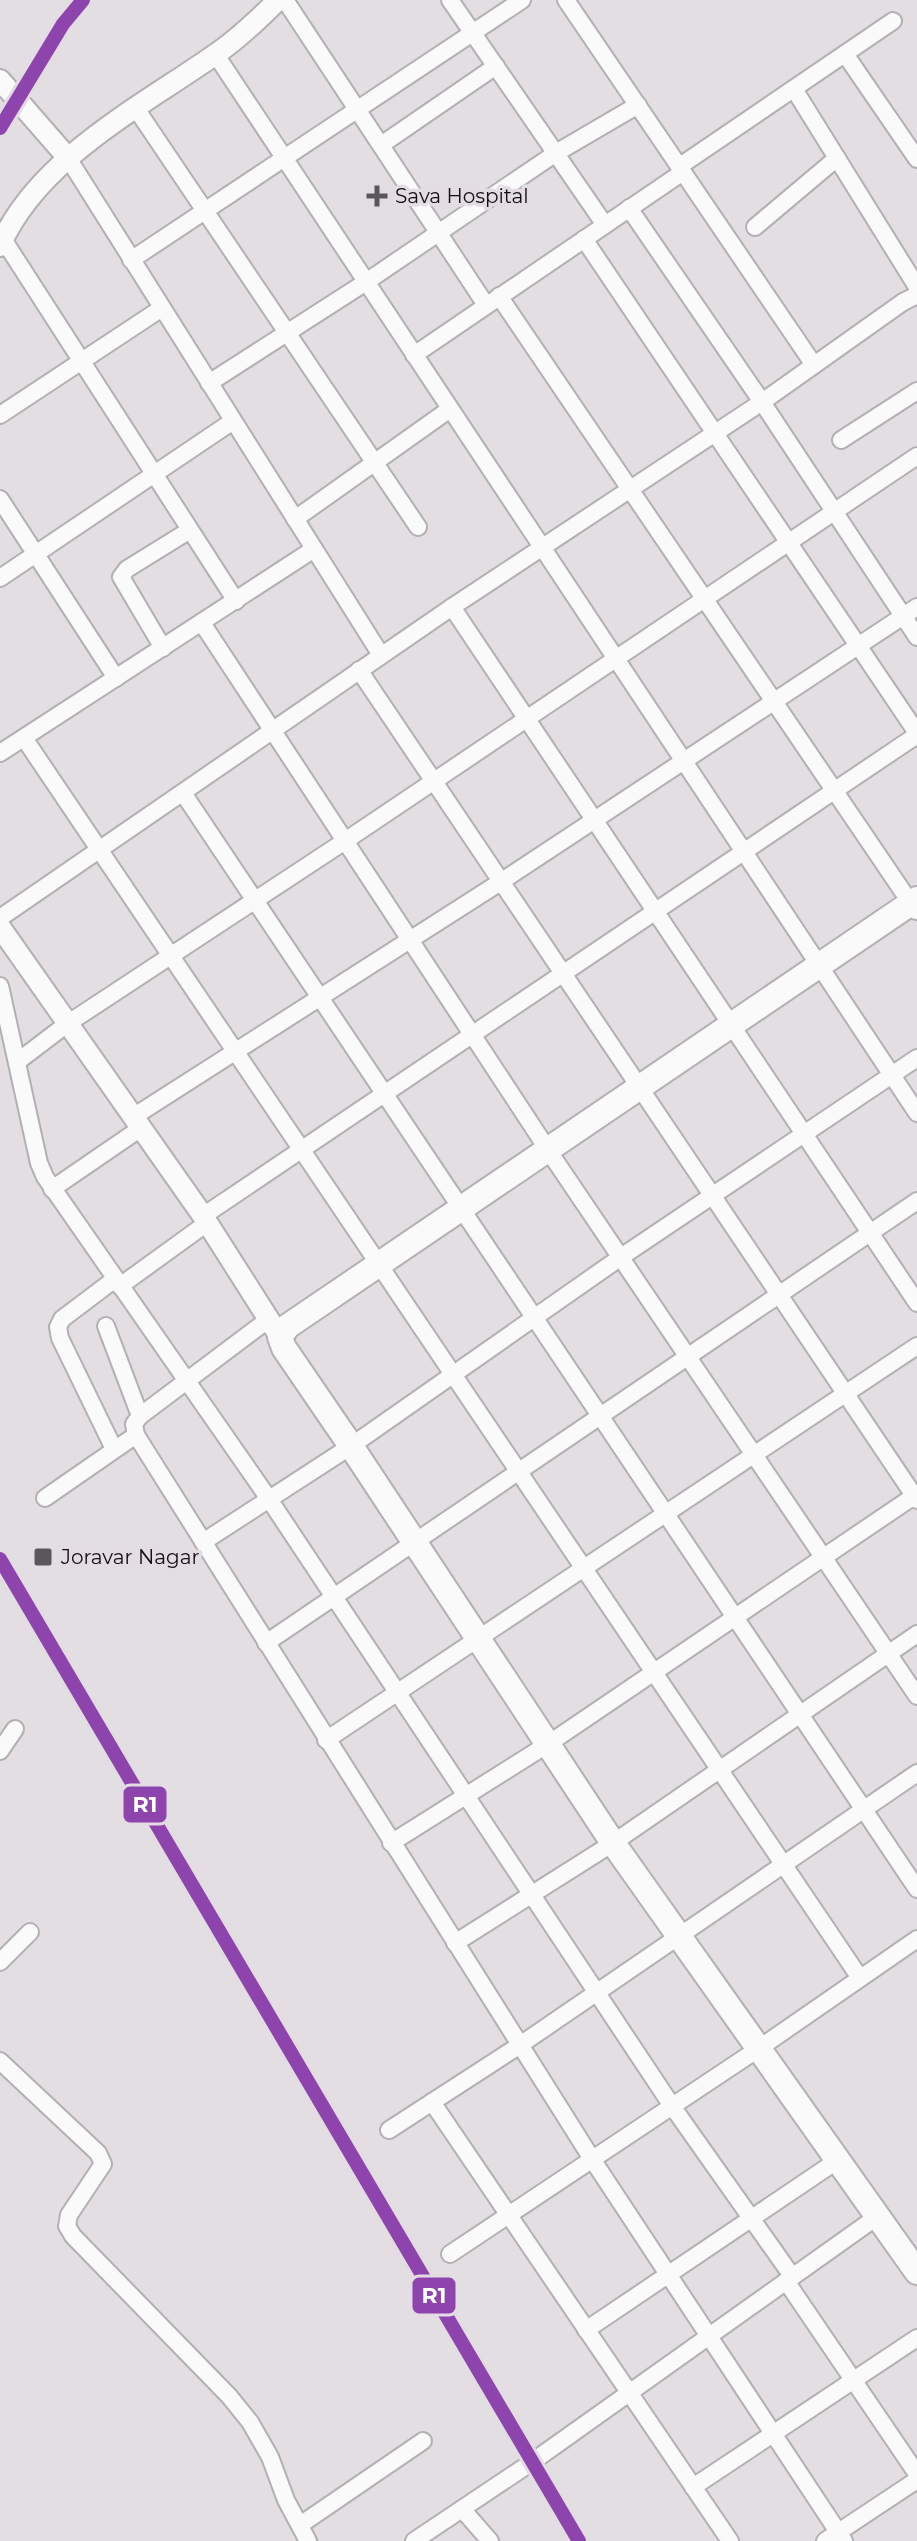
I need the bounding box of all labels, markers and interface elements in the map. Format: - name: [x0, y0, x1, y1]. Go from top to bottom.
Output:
- place label: Sava Hospital: [395, 184, 529, 208]
- marker: Sava Hospital: [366, 185, 388, 207]
- place label: Joravar Nagar: [60, 1545, 199, 1569]
- marker: Joravar Nagar: [32, 1546, 54, 1568]
- line badge: R1: [122, 1785, 168, 1824]
- text: R1: [133, 1791, 157, 1818]
- line badge: R1: [411, 2276, 457, 2315]
- text: R1: [422, 2282, 446, 2309]

